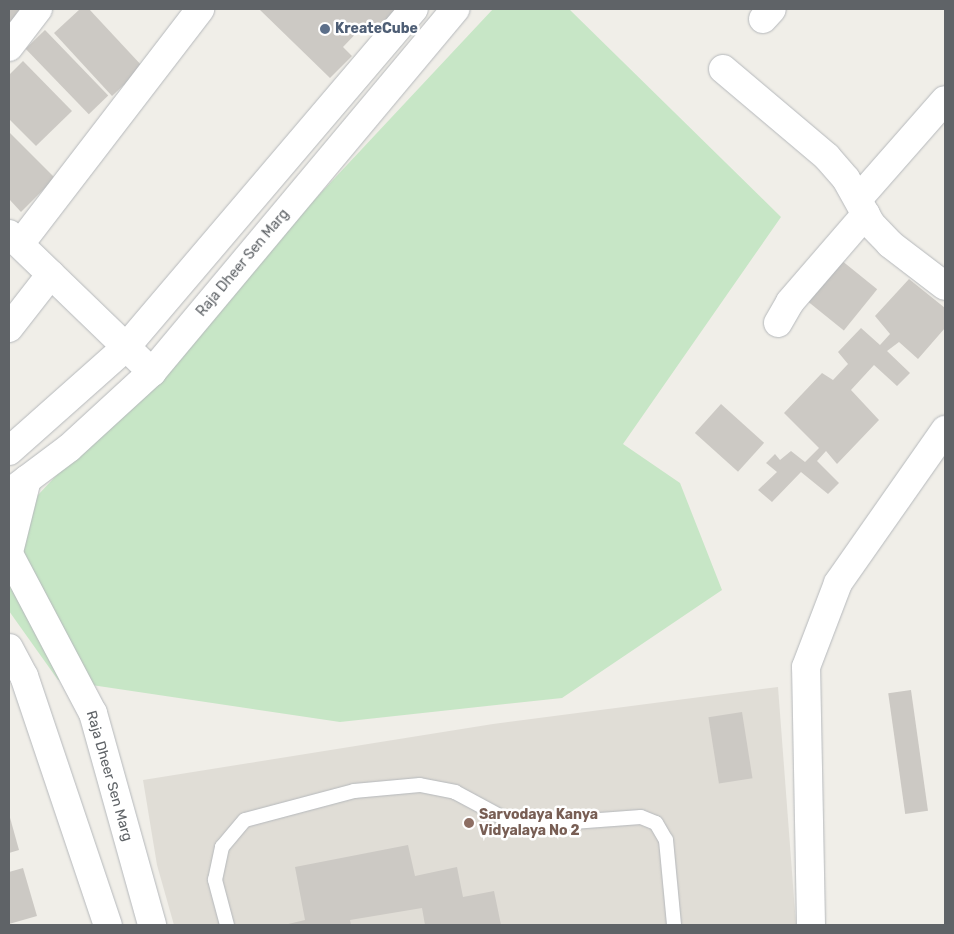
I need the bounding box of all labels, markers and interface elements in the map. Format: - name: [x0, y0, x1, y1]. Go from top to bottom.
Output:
- place label: KreateCube: [335, 21, 418, 37]
- marker: KreateCube: [319, 23, 331, 35]
- street label: Raja Dheer Sen Marg: [193, 206, 293, 320]
- street label: Raja Dheer Sen Marg: [82, 709, 136, 843]
- place label: Sarvodaya Kanya Vidyalaya No 2: [479, 807, 598, 840]
- marker: Sarvodaya Kanya Vidyalaya No 2: [463, 817, 475, 829]

